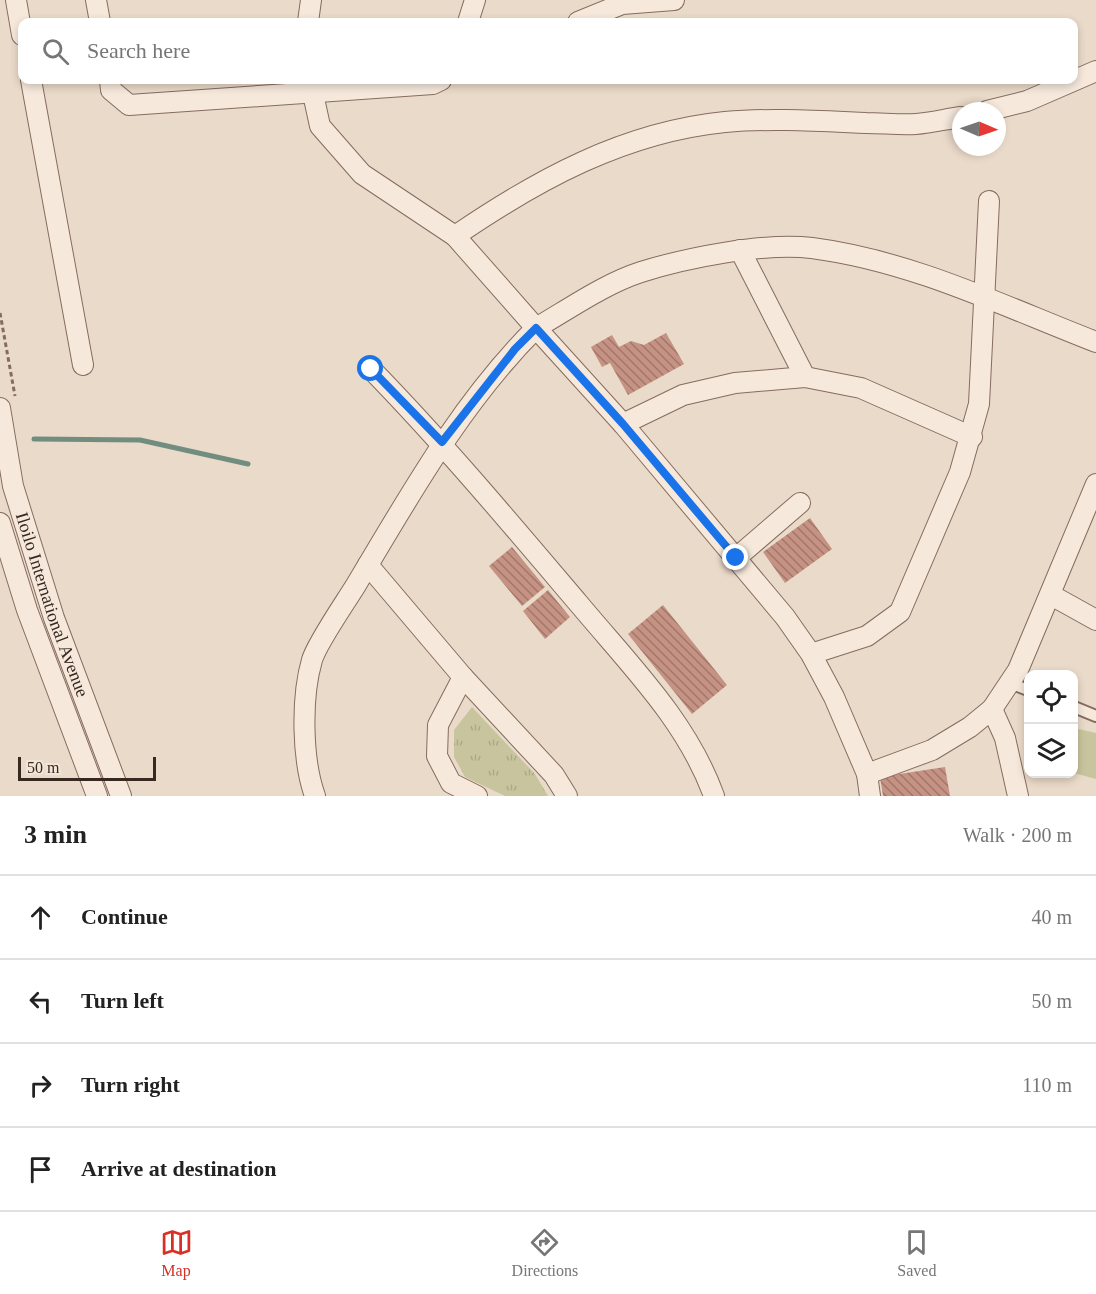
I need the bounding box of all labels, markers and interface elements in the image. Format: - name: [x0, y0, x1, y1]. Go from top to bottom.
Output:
- search box: [18, 18, 1078, 84]
- icon: search: [39, 35, 72, 68]
- text: Search here: [87, 38, 190, 63]
- north arrow: [952, 102, 1006, 156]
- route start: [357, 355, 383, 381]
- street label: Iloilo International Avenue: [12, 510, 93, 700]
- route end: [722, 544, 748, 570]
- map controls: [1024, 670, 1078, 778]
- button: locate: [1024, 670, 1078, 724]
- button: layers: [1024, 724, 1078, 778]
- scale bar: [18, 754, 156, 782]
- text: 50 m: [27, 759, 59, 776]
- text: 3 min: [24, 820, 87, 849]
- text: Walk · 200 m: [963, 824, 1072, 846]
- icon: ahead: [24, 901, 57, 934]
- text: Continue: [81, 904, 168, 929]
- text: 40 m: [1031, 906, 1072, 928]
- icon: left: [24, 985, 57, 1018]
- text: Turn left: [81, 988, 164, 1013]
- text: 50 m: [1031, 990, 1072, 1012]
- icon: right: [24, 1069, 57, 1102]
- text: Turn right: [81, 1072, 180, 1097]
- text: 110 m: [1022, 1074, 1072, 1096]
- icon: arrive: [24, 1153, 57, 1186]
- text: Arrive at destination: [81, 1156, 277, 1181]
- tab: Map: [160, 1226, 193, 1280]
- tab: Directions: [512, 1226, 578, 1280]
- tab: Saved: [897, 1226, 936, 1280]

